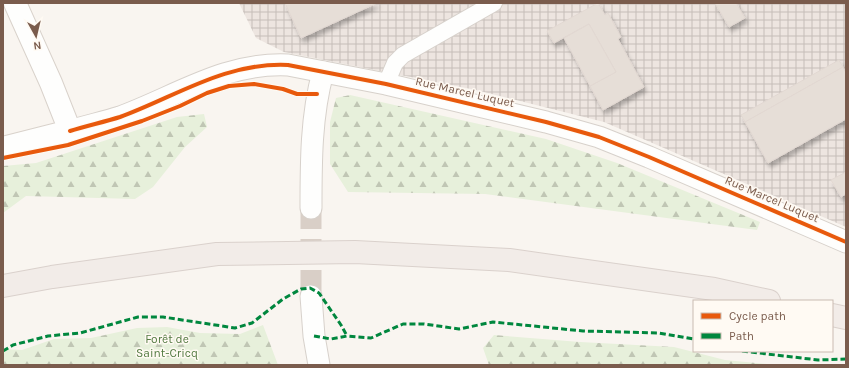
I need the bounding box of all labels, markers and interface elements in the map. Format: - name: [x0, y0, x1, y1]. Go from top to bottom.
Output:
- north arrow: [16, 16, 56, 56]
- text: N: [33, 38, 42, 52]
- street label: Rue Marcel Luquet: [414, 74, 516, 110]
- street label: Rue Marcel Luquet: [723, 173, 822, 225]
- legend: [693, 300, 833, 352]
- text: Cycle path: [729, 309, 786, 323]
- text: Path: [729, 329, 754, 343]
- park label: Forêt de Saint-Cricq: [136, 332, 198, 360]

